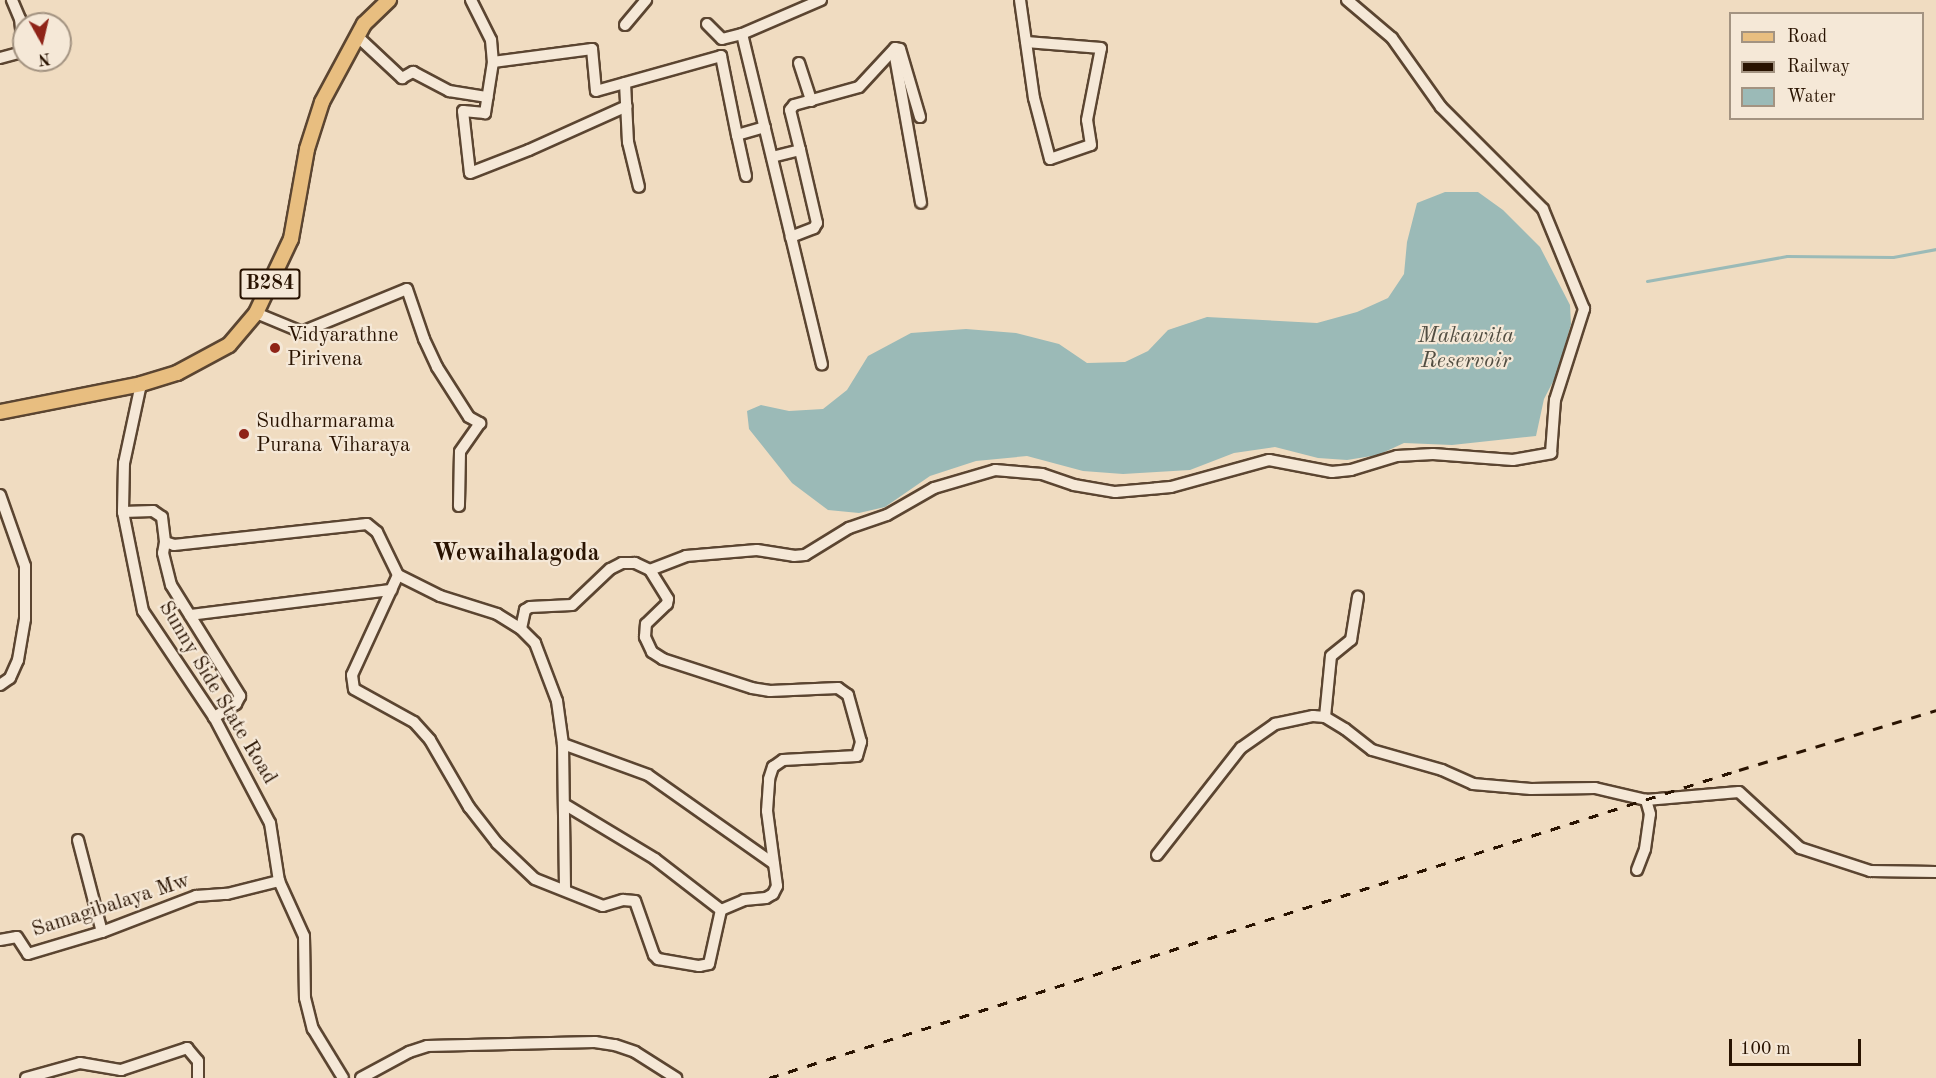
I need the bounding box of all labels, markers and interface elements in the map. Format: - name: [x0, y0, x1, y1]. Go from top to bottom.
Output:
- north arrow: [12, 12, 72, 72]
- legend: [1729, 12, 1924, 120]
- text: Road: [1787, 28, 1827, 46]
- text: N: [37, 49, 51, 67]
- text: Railway: [1787, 58, 1850, 76]
- text: Water: [1787, 88, 1836, 106]
- road number: B284: [238, 267, 302, 301]
- place label: Vidyarathne Pirivena: [287, 323, 399, 373]
- water label: Makawita Reservoir: [1418, 323, 1514, 374]
- marker: Vidyarathne Pirivena: [268, 341, 282, 355]
- place label: Sudharmarama Purana Viharaya: [256, 409, 410, 459]
- marker: Sudharmarama Purana Viharaya: [237, 427, 251, 441]
- district label: Wewaihalagoda: [432, 541, 600, 569]
- street label: Sunny Side State Road: [152, 597, 282, 789]
- street label: Samagibalaya Mw: [29, 869, 193, 943]
- scale bar: [1732, 1027, 1864, 1065]
- text: 100 m: [1740, 1040, 1791, 1058]

